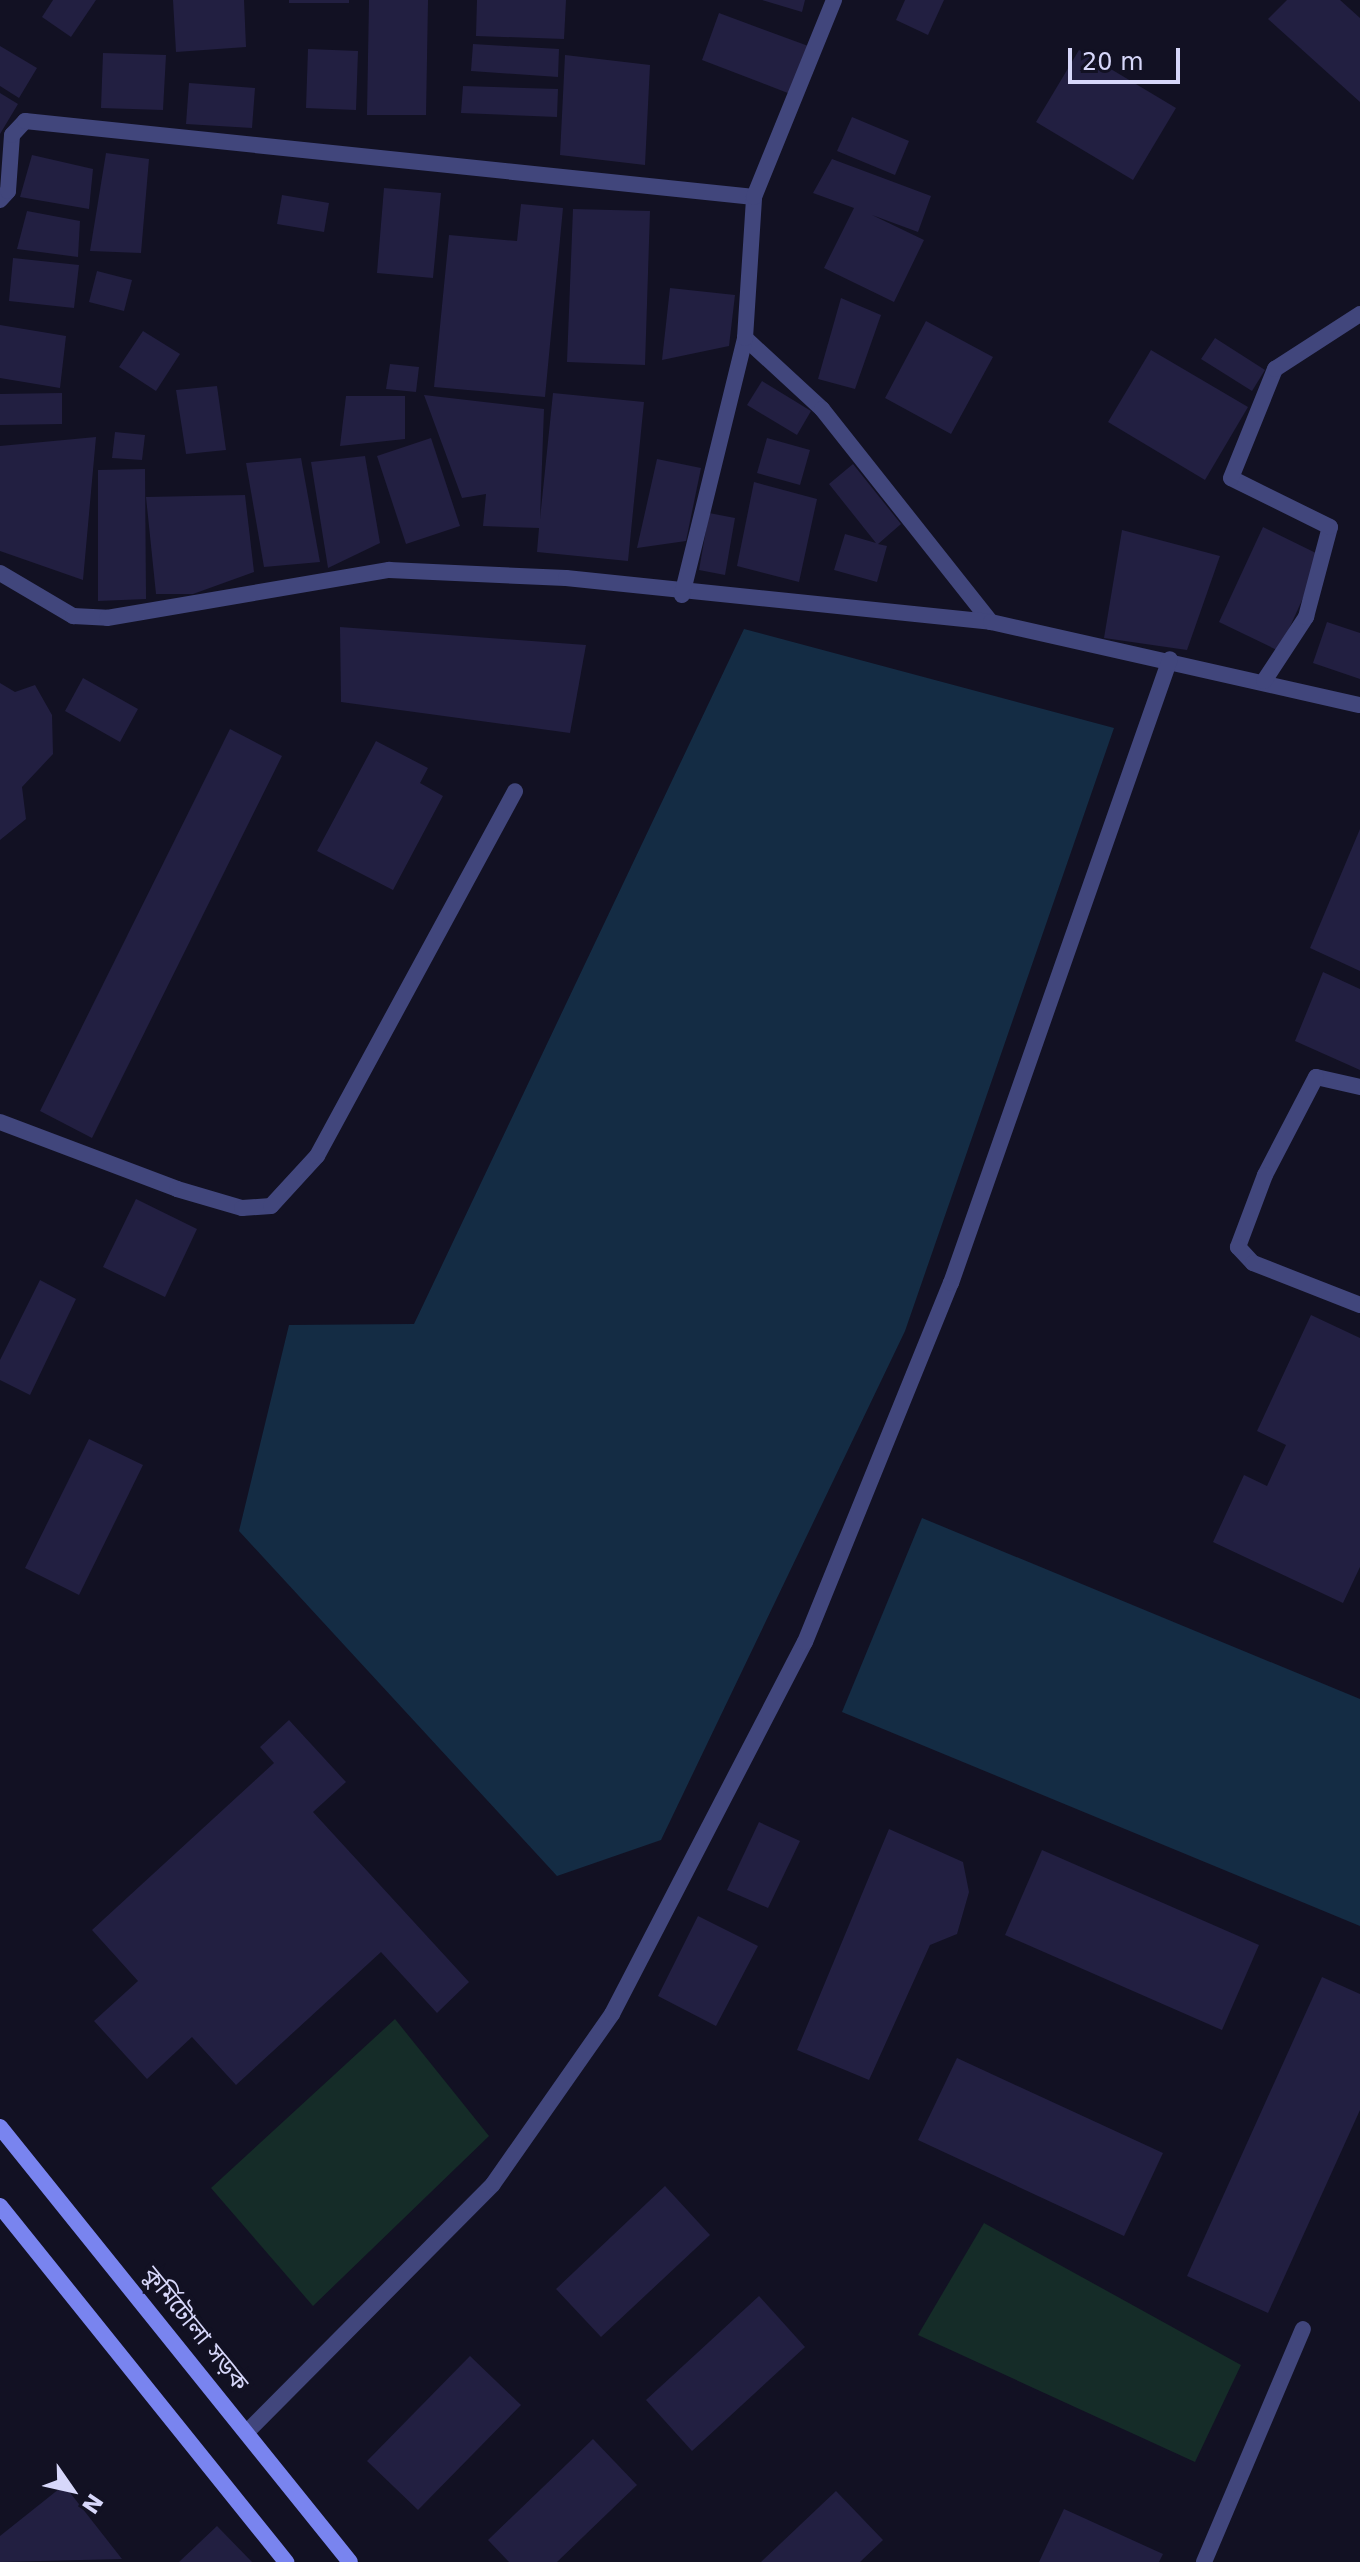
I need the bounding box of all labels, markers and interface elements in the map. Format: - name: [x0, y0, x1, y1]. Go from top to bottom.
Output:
- scale bar: [1072, 32, 1184, 82]
- text: 20 m: [1082, 48, 1144, 76]
- street label: কুর্মিটোলা সড়ক: [136, 2261, 254, 2397]
- north arrow: [32, 2450, 112, 2530]
- text: N: [77, 2489, 108, 2518]

